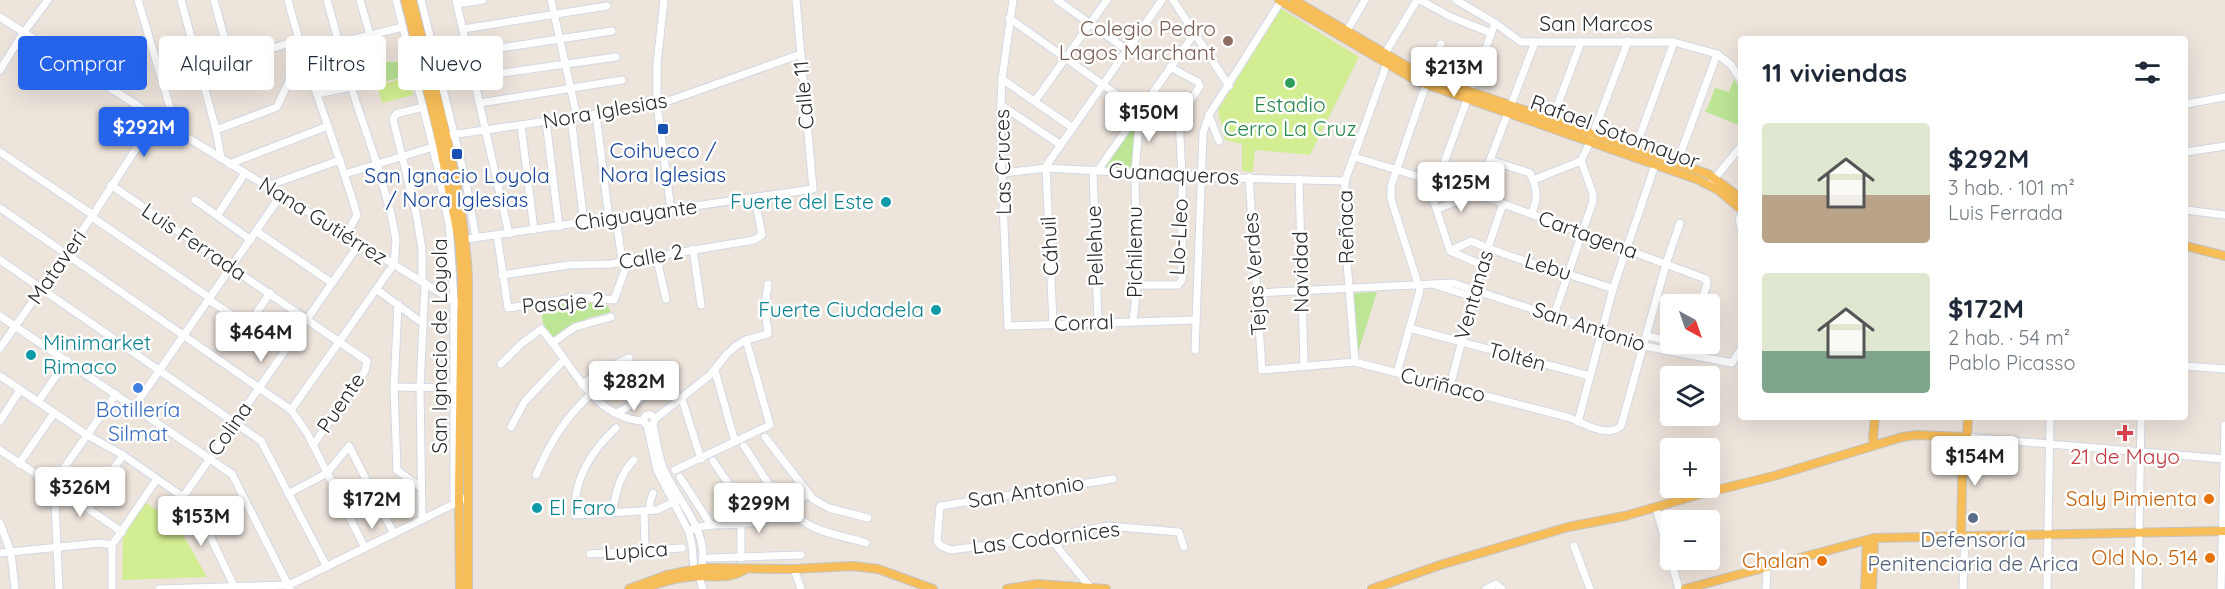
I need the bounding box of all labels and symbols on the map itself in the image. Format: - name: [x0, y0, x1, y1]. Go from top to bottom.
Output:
- street label: San Marcos: [1539, 10, 1653, 36]
- place label: Colegio Pedro Lagos Marchant: [1059, 15, 1216, 65]
- marker: Colegio Pedro Lagos Marchant: [1221, 34, 1235, 48]
- pin: $213M: [1412, 47, 1496, 98]
- street label: Calle 11: [787, 60, 819, 131]
- marker: Estadio Cerro La Cruz: [1283, 76, 1297, 90]
- street label: Nora Iglesias: [541, 86, 669, 134]
- street label: Rafael Sotomayor: [1527, 88, 1704, 174]
- place label: Estadio Cerro La Cruz: [1223, 91, 1357, 141]
- pin: $150M: [1107, 92, 1191, 143]
- pin: $292M: [102, 107, 186, 158]
- street label: Las Cruces: [988, 109, 1016, 215]
- marker: Coihueco / Nora Iglesias: [656, 122, 670, 136]
- place label: Coihueco / Nora Iglesias: [600, 137, 726, 187]
- marker: San Ignacio Loyola / Nora Iglesias: [450, 147, 464, 161]
- street label: Guanaqueros: [1108, 157, 1240, 189]
- place label: San Ignacio Loyola / Nora Iglesias: [364, 162, 550, 212]
- pin: $125M: [1419, 162, 1503, 213]
- street label: Nana Gutiérrez: [255, 170, 392, 270]
- place label: Fuerte del Este: [730, 188, 874, 214]
- street label: Reñaca: [1331, 190, 1359, 264]
- street label: Chiguayante: [573, 193, 699, 235]
- marker: Fuerte del Este: [879, 195, 893, 209]
- street label: Luis Ferrada: [137, 197, 252, 286]
- street label: Llo-Lleo: [1163, 198, 1193, 276]
- street label: Cartagena: [1535, 204, 1642, 264]
- street label: Pellehue: [1080, 205, 1108, 287]
- street label: Pichilemu: [1121, 206, 1147, 298]
- street label: Tejas Verdes: [1237, 212, 1271, 337]
- street label: Cáhuil: [1034, 216, 1064, 277]
- street label: Mataveri: [21, 224, 91, 309]
- street label: Navidad: [1286, 231, 1314, 313]
- street label: San Ignacio de Loyola: [426, 238, 452, 454]
- street label: Calle 2: [617, 238, 685, 274]
- street label: Ventanas: [1448, 247, 1498, 343]
- street label: Lebu: [1522, 247, 1575, 285]
- street label: Pasaje 2: [521, 285, 605, 319]
- north arrow: [1660, 294, 1720, 354]
- place label: Fuerte Ciudadela: [758, 296, 924, 322]
- street label: San Antonio: [1530, 296, 1649, 357]
- marker: Fuerte Ciudadela: [929, 303, 943, 317]
- street label: Corral: [1054, 308, 1114, 336]
- pin: $464M: [219, 312, 303, 363]
- place label: Minimarket Rimaco: [43, 329, 151, 379]
- street label: Toltén: [1486, 336, 1549, 376]
- marker: Minimarket Rimaco: [24, 348, 38, 362]
- pin: $282M: [592, 361, 676, 412]
- street label: Curiñaco: [1398, 361, 1488, 407]
- street label: Puente: [311, 367, 370, 438]
- marker: Botillería Silmat: [131, 381, 145, 395]
- place label: Botillería Silmat: [96, 396, 180, 446]
- street label: Colina: [201, 396, 257, 461]
- marker: 21 de Mayo: [2116, 424, 2134, 442]
- pin: $154M: [1933, 436, 2017, 487]
- place label: 21 de Mayo: [2070, 443, 2180, 469]
- pin: $326M: [38, 467, 122, 518]
- street label: San Antonio: [966, 469, 1086, 513]
- pin: $172M: [330, 479, 414, 530]
- pin: $299M: [717, 483, 801, 534]
- place label: Saly Pimienta: [2066, 485, 2197, 511]
- marker: Saly Pimienta: [2202, 492, 2216, 506]
- place label: El Faro: [549, 494, 616, 520]
- pin: $153M: [159, 496, 243, 547]
- marker: El Faro: [530, 501, 544, 515]
- marker: Defensoría Penitenciaria de Arica: [1966, 511, 1980, 525]
- street label: Las Codornices: [971, 515, 1121, 559]
- place label: Defensoría Penitenciaria de Arica: [1867, 526, 2079, 576]
- street label: Lupica: [603, 535, 669, 565]
- place label: Old No. 514: [2091, 544, 2198, 570]
- place label: Chalan: [1742, 547, 1810, 573]
- marker: Old No. 514: [2203, 551, 2217, 565]
- marker: Chalan: [1815, 554, 1829, 568]

